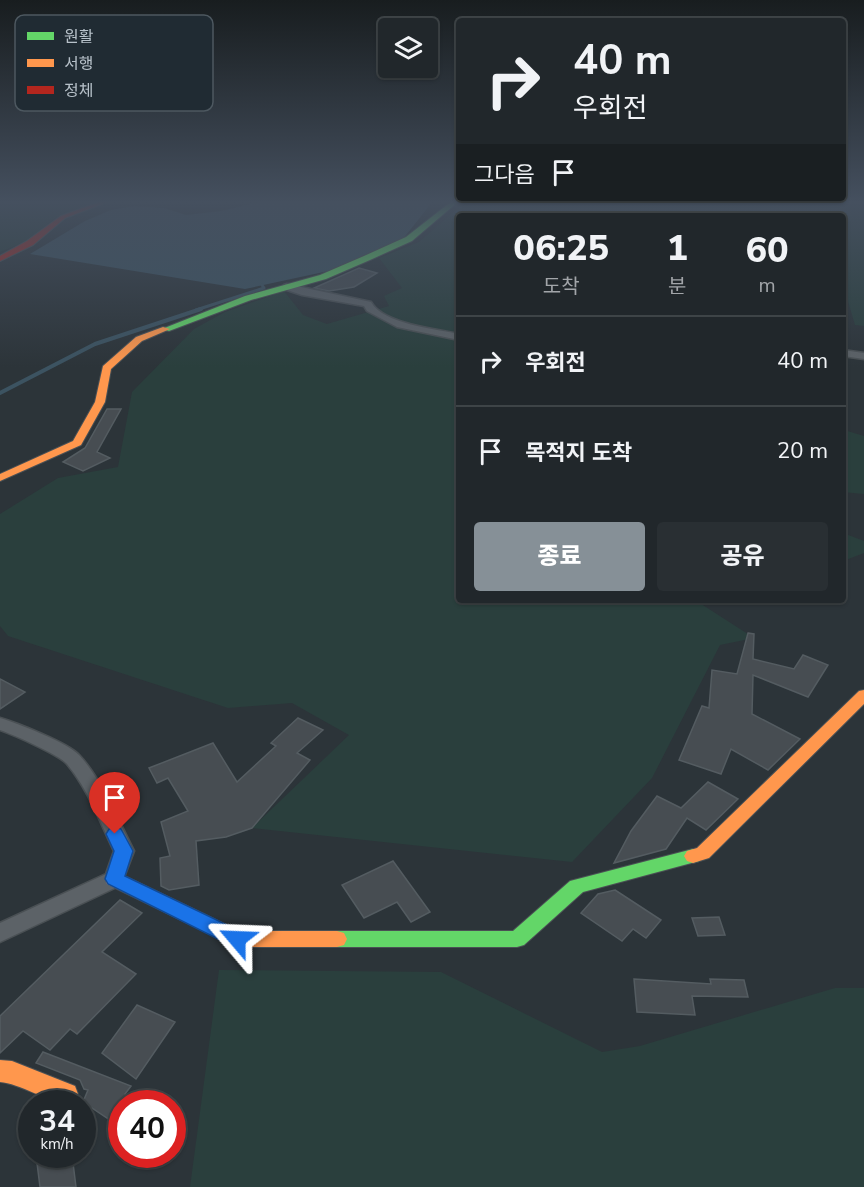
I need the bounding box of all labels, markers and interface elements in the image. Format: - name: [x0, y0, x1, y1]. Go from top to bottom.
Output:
- legend: [15, 15, 213, 111]
- map controls: [378, 18, 438, 78]
- button: layers: [378, 18, 438, 78]
- text: 원활: [64, 26, 94, 48]
- text: 40 m: [573, 32, 672, 89]
- icon: right: [474, 42, 552, 120]
- text: 서행: [64, 53, 93, 75]
- text: 정체: [64, 80, 93, 102]
- text: 우회전: [573, 90, 648, 127]
- icon: arrive: [547, 156, 580, 189]
- text: 그다음: [474, 160, 535, 190]
- text: 06:25: [513, 224, 609, 273]
- text: 1: [666, 224, 688, 273]
- text: 60: [745, 226, 789, 275]
- text: m: [758, 272, 776, 299]
- text: 도착: [543, 273, 580, 300]
- text: 분: [668, 273, 686, 300]
- icon: right: [474, 345, 507, 378]
- text: 40 m: [777, 346, 828, 376]
- text: 우회전: [525, 348, 586, 378]
- icon: arrive: [474, 435, 507, 468]
- text: 20 m: [777, 436, 828, 466]
- text: 목적지 도착: [525, 438, 632, 468]
- button: 종료: [474, 522, 645, 591]
- button: 공유: [657, 522, 828, 591]
- pin: [89, 772, 140, 834]
- icon: arrive: [98, 781, 131, 814]
- position arrow: [205, 907, 269, 971]
- speed limit sign: 40: [108, 1090, 186, 1168]
- text: 34: [39, 1101, 75, 1142]
- text: km/h: [40, 1134, 74, 1154]

